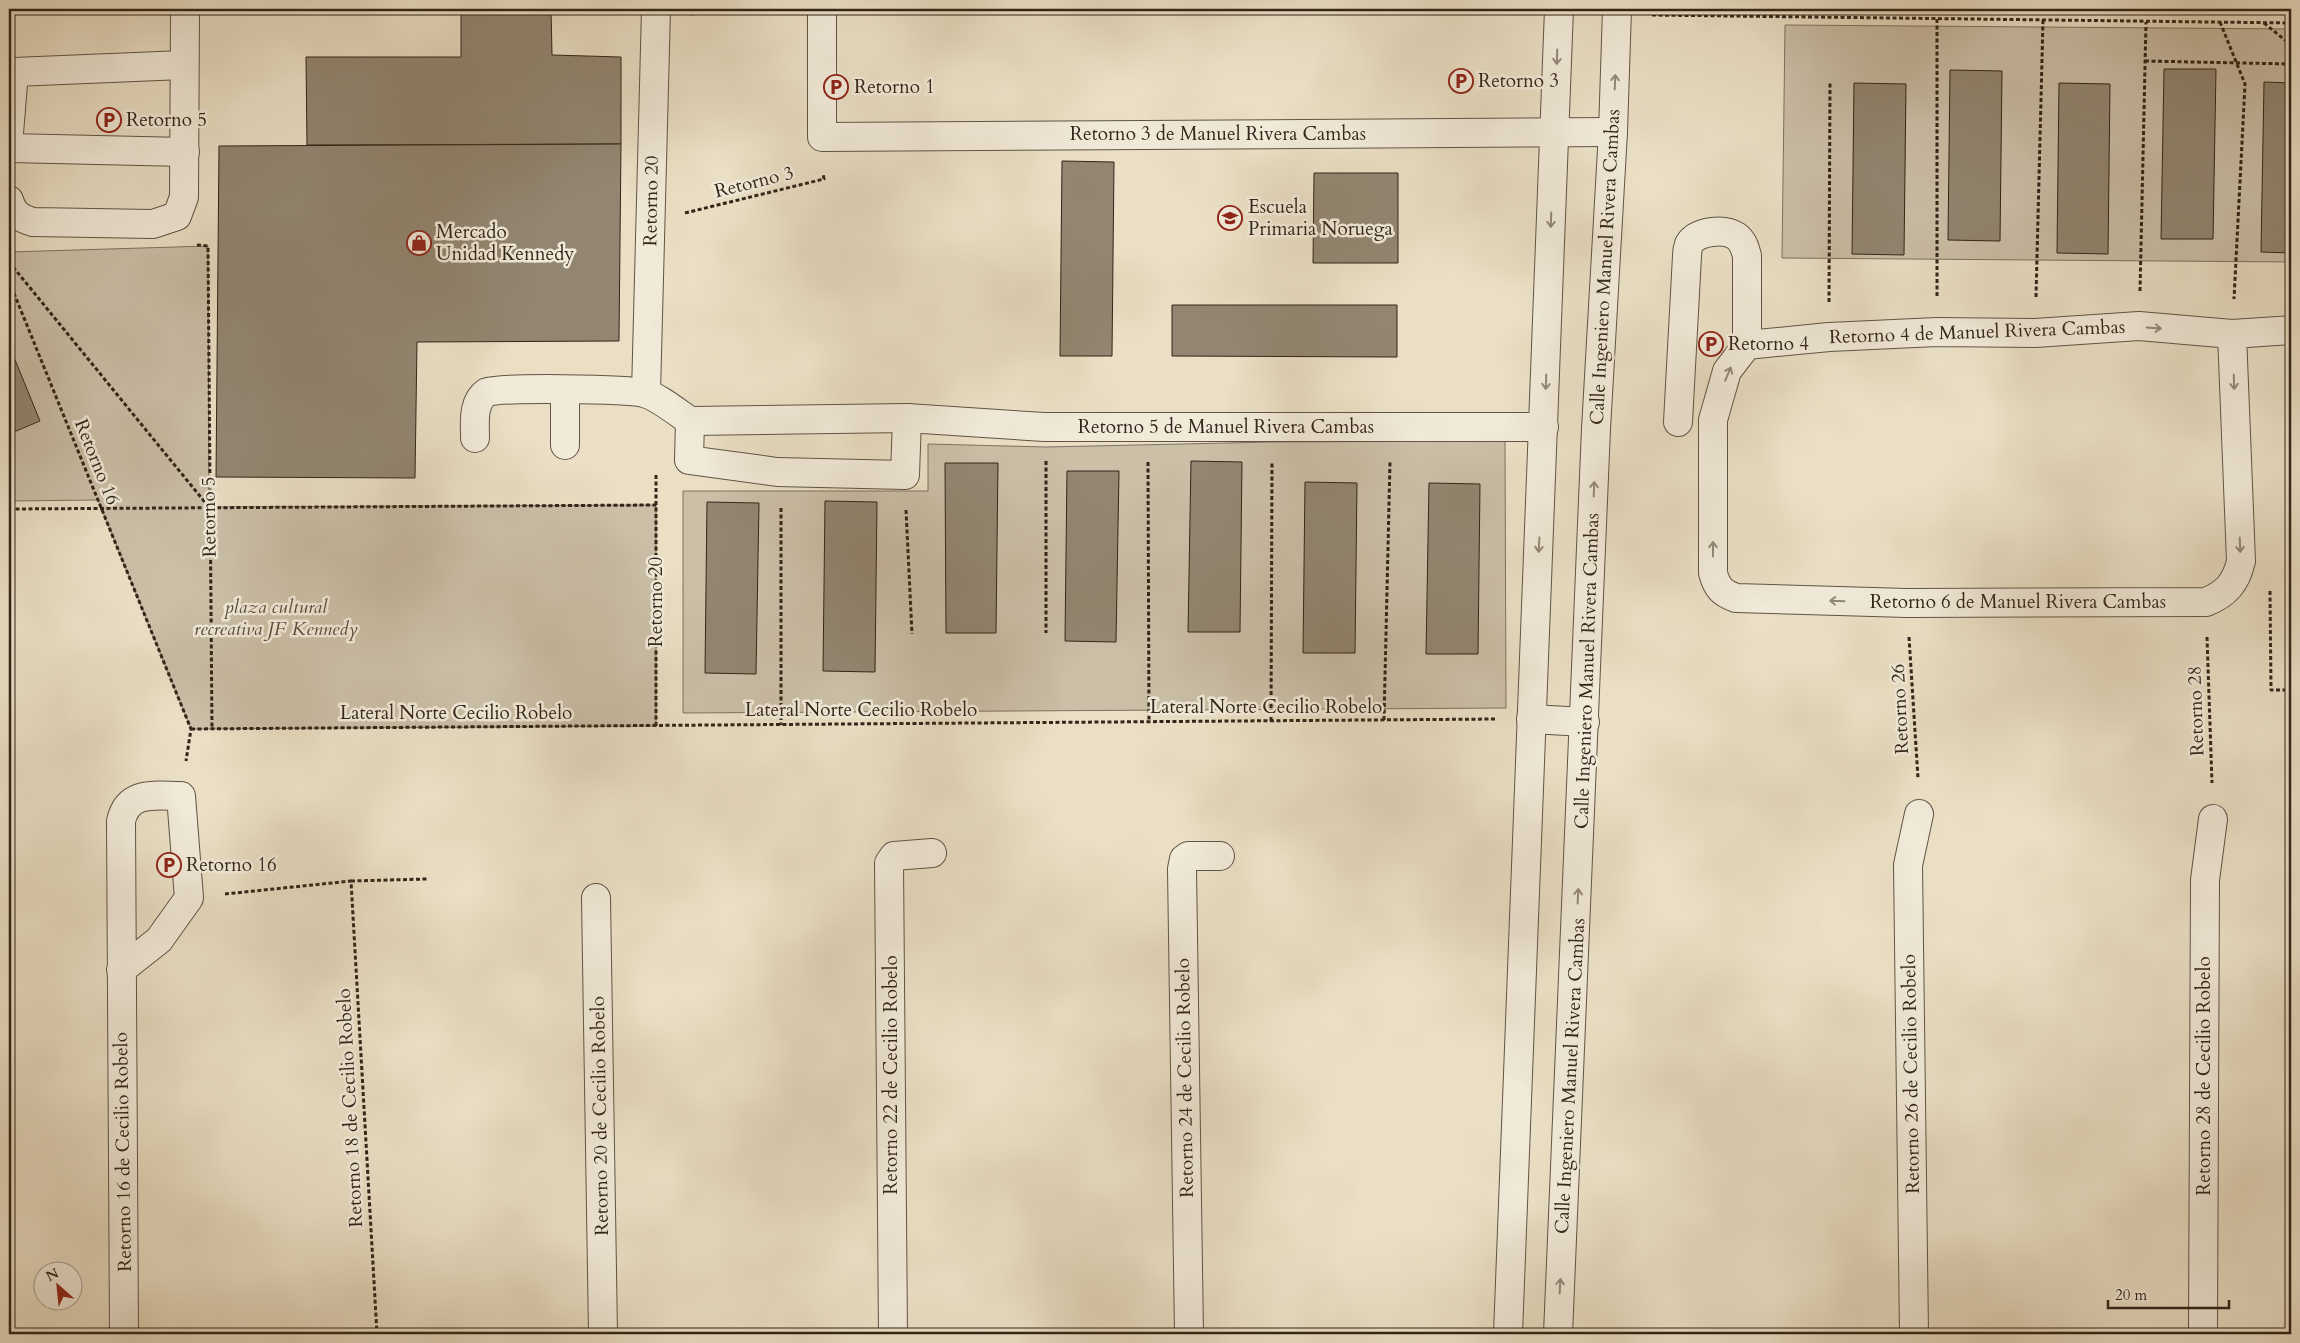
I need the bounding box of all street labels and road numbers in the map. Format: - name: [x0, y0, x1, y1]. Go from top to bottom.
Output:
- street label: Calle Ingeniero Manuel Rivera Cambas: [1584, 108, 1626, 426]
- street label: Retorno 3 de Manuel Rivera Cambas: [1070, 121, 1366, 147]
- street label: Retorno 20: [637, 155, 665, 247]
- street label: Retorno 3: [712, 160, 796, 204]
- street label: Retorno 4 de Manuel Rivera Cambas: [1828, 314, 2126, 350]
- street label: Retorno 5 de Manuel Rivera Cambas: [1078, 414, 1374, 440]
- street label: Retorno 16: [68, 415, 126, 509]
- street label: Retorno 5: [195, 476, 223, 558]
- street label: Calle Ingeniero Manuel Rivera Cambas: [1568, 513, 1606, 829]
- street label: Retorno 20: [643, 556, 669, 647]
- street label: Retorno 6 de Manuel Rivera Cambas: [1870, 589, 2166, 615]
- street label: Retorno 26: [1885, 663, 1915, 755]
- street label: Retorno 28: [2181, 665, 2211, 757]
- street label: Lateral Norte Cecilio Robelo: [1150, 694, 1382, 720]
- street label: Lateral Norte Cecilio Robelo: [745, 697, 977, 723]
- street label: Lateral Norte Cecilio Robelo: [340, 700, 572, 726]
- street label: Calle Ingeniero Manuel Rivera Cambas: [1549, 917, 1591, 1235]
- street label: Retorno 26 de Cecilio Robelo: [1896, 954, 1926, 1194]
- street label: Retorno 22 de Cecilio Robelo: [878, 955, 904, 1195]
- street label: Retorno 28 de Cecilio Robelo: [2191, 956, 2217, 1196]
- street label: Retorno 24 de Cecilio Robelo: [1170, 958, 1200, 1198]
- street label: Retorno 18 de Cecilio Robelo: [331, 988, 369, 1228]
- street label: Retorno 20 de Cecilio Robelo: [585, 996, 615, 1236]
- street label: Retorno 16 de Cecilio Robelo: [108, 1032, 138, 1272]

